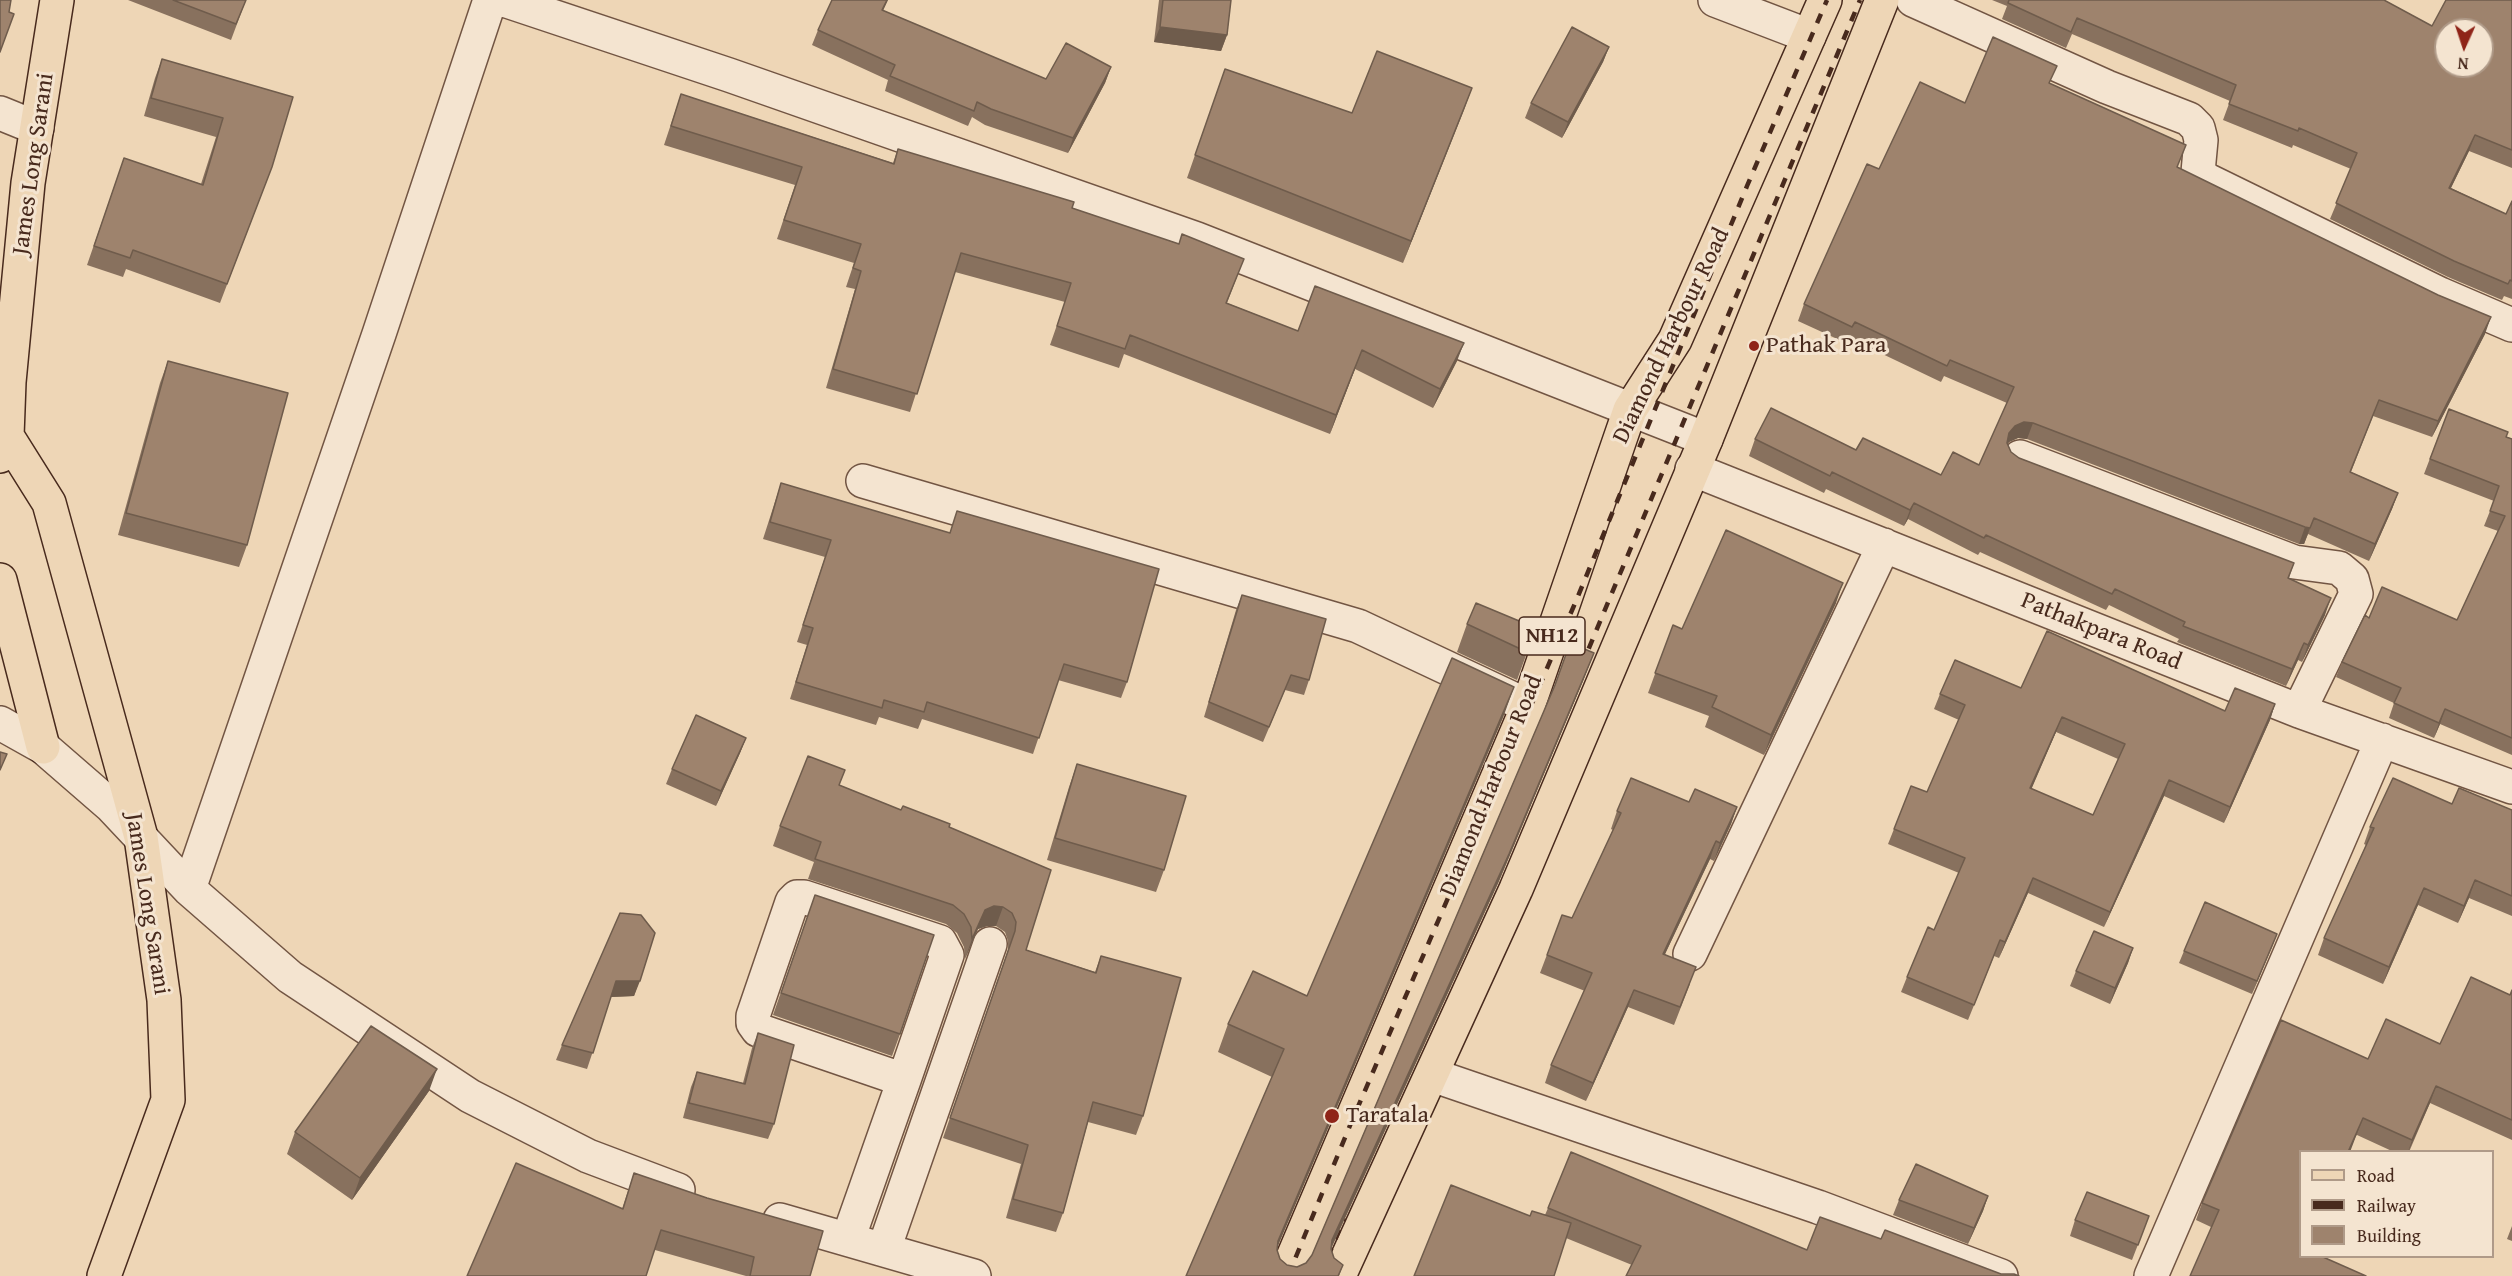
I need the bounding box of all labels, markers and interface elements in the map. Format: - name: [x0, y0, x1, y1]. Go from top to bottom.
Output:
- north arrow: [2434, 18, 2494, 78]
- text: N: [2457, 52, 2469, 76]
- street label: James Long Sarani: [7, 71, 61, 257]
- street label: Diamond Harbour Road: [1607, 224, 1737, 448]
- place label: Pathak Para: [1766, 332, 1886, 360]
- marker: Pathak Para: [1747, 339, 1761, 353]
- street label: Pathakpara Road: [2017, 587, 2185, 677]
- road number: NH12: [1519, 617, 1585, 655]
- street label: Diamond Harbour Road: [1434, 671, 1550, 901]
- street label: James Long Sarani: [118, 811, 176, 997]
- place label: Taratala: [1346, 1102, 1429, 1130]
- marker: Taratala: [1323, 1107, 1341, 1125]
- legend: [2299, 1150, 2494, 1258]
- text: Road: [2357, 1162, 2395, 1189]
- text: Railway: [2357, 1192, 2416, 1219]
- text: Building: [2357, 1222, 2421, 1249]

